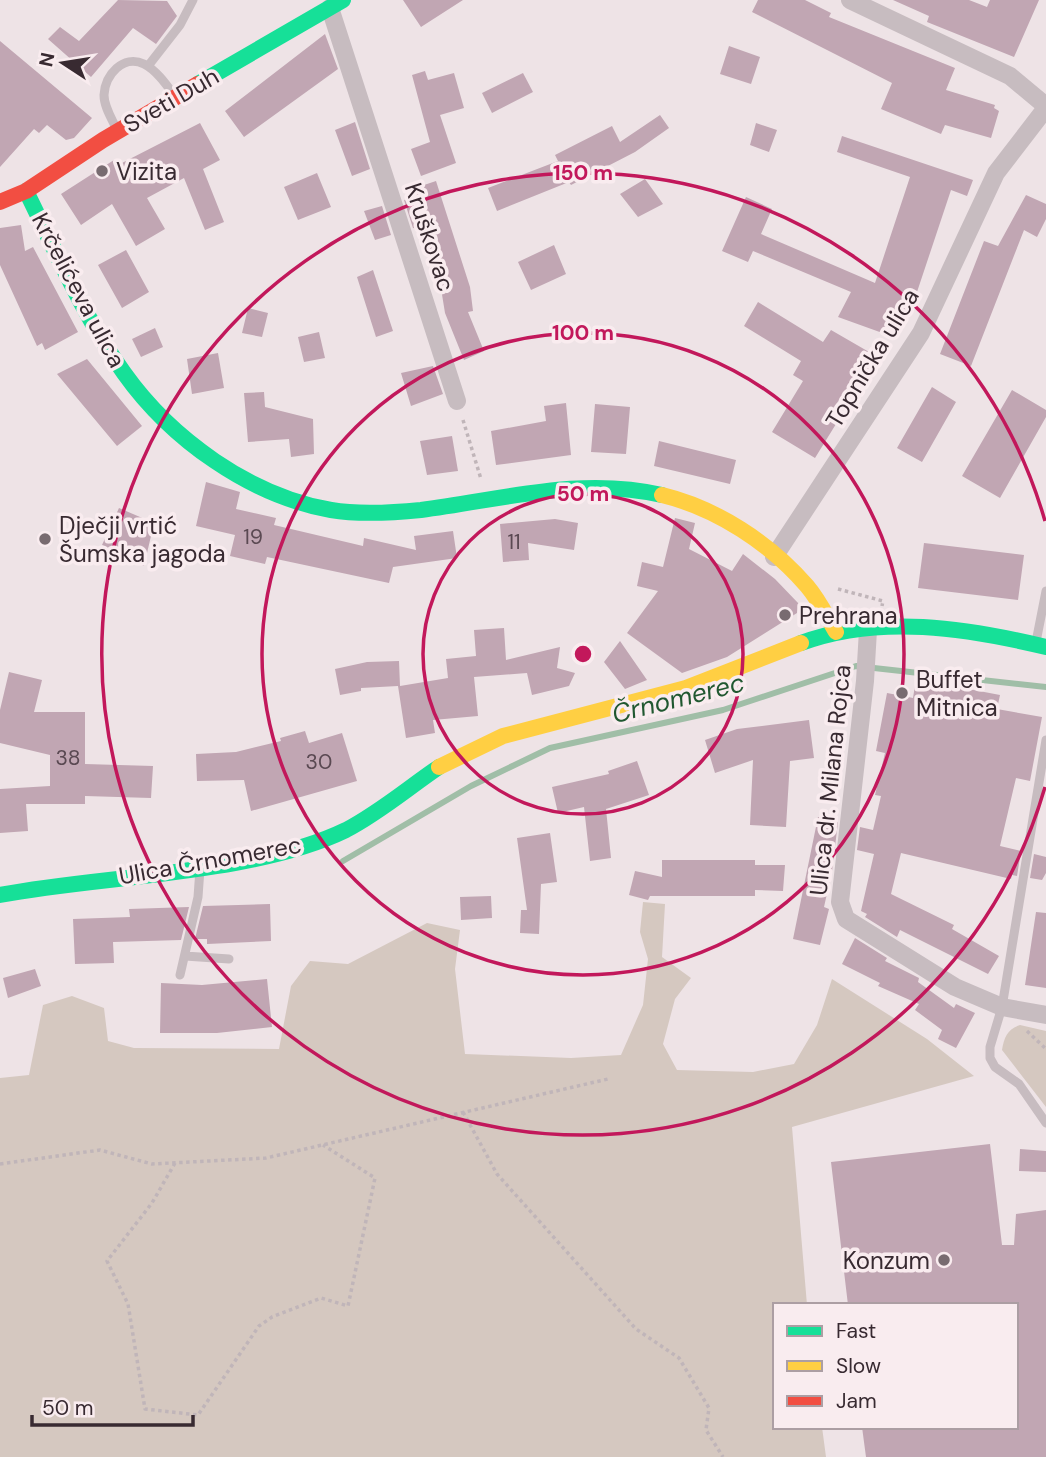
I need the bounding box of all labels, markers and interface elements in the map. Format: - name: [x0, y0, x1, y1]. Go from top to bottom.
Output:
- north arrow: [28, 28, 98, 98]
- text: N: [33, 50, 61, 69]
- street label: Sveti Duh: [118, 60, 224, 140]
- place label: Vizita: [116, 156, 177, 187]
- text: 150 m: [553, 159, 613, 187]
- marker: Vizita: [94, 163, 110, 179]
- street label: Kruškovac: [398, 179, 462, 295]
- street label: Krčelićeva ulica: [25, 207, 133, 373]
- street label: Topnička ulica: [818, 283, 926, 433]
- text: 100 m: [552, 319, 614, 347]
- text: 50 m: [557, 480, 609, 508]
- place label: Dječji vrtić Šumska jagoda: [59, 510, 226, 569]
- house number: 19: [243, 523, 263, 551]
- house number: 11: [507, 528, 521, 556]
- marker: Dječji vrtić Šumska jagoda: [37, 531, 53, 547]
- place label: Prehrana: [799, 600, 898, 631]
- marker: Prehrana: [777, 607, 793, 623]
- centre of rings: [571, 642, 595, 666]
- street label: Ulica dr. Milana Rojca: [802, 663, 858, 897]
- place label: Buffet Mitnica: [916, 664, 998, 723]
- water label: Črnomerec: [608, 665, 748, 731]
- marker: Buffet Mitnica: [894, 685, 910, 701]
- house number: 38: [55, 744, 81, 772]
- house number: 30: [306, 748, 332, 776]
- street label: Ulica Črnomerec: [116, 829, 304, 891]
- place label: Konzum: [843, 1245, 930, 1276]
- marker: Konzum: [936, 1252, 952, 1268]
- legend: [773, 1303, 1018, 1429]
- text: Fast: [836, 1317, 876, 1345]
- text: Slow: [836, 1352, 881, 1380]
- scale bar: [32, 1384, 192, 1428]
- text: Jam: [836, 1387, 877, 1415]
- text: 50 m: [42, 1394, 93, 1422]

